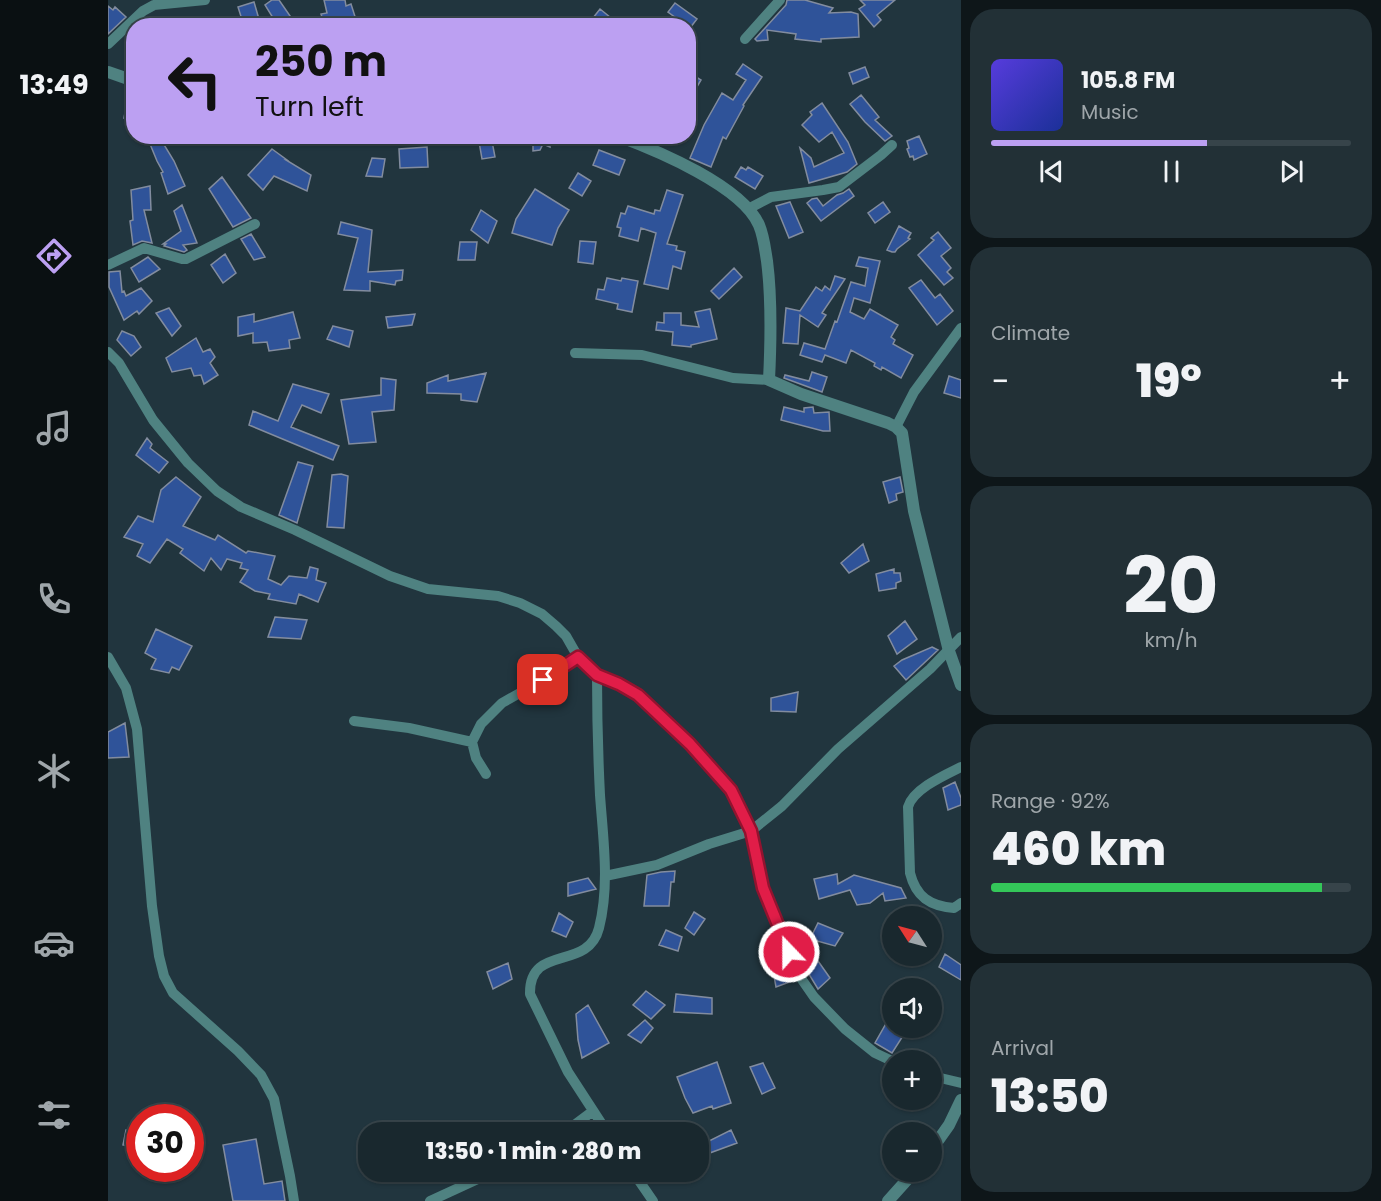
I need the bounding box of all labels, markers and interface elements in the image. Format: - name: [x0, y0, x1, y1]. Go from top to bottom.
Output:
- text: 250 m: [255, 32, 387, 91]
- icon: left: [156, 42, 234, 120]
- text: 105.8 FM: [1081, 65, 1175, 96]
- text: 13:49: [19, 66, 89, 103]
- text: Turn left: [255, 88, 364, 125]
- text: Music: [1081, 98, 1139, 126]
- icon: previous: [1035, 155, 1068, 188]
- icon: pause: [1155, 155, 1188, 188]
- icon: next: [1275, 155, 1308, 188]
- icon: directions: [33, 235, 75, 277]
- text: Climate: [991, 319, 1070, 347]
- text: 19°: [1136, 350, 1202, 413]
- text: −: [991, 358, 1009, 405]
- text: +: [1328, 358, 1351, 405]
- icon: music: [33, 407, 75, 449]
- text: 20: [1123, 531, 1219, 640]
- icon: phone: [33, 578, 75, 620]
- text: km/h: [1144, 626, 1198, 654]
- pin: [517, 654, 568, 705]
- icon: arrive: [526, 663, 559, 696]
- icon: climate: [33, 750, 75, 792]
- text: Range · 92%: [991, 787, 1110, 815]
- text: 460 km: [991, 818, 1166, 881]
- north arrow: [882, 906, 942, 966]
- map controls: [882, 906, 942, 1182]
- position arrow: [757, 920, 821, 984]
- icon: car: [33, 922, 75, 964]
- button: sound: [882, 978, 942, 1038]
- text: Arrival: [991, 1034, 1054, 1062]
- button: +: [882, 1050, 942, 1110]
- text: 13:50: [991, 1065, 1109, 1128]
- icon: filters: [33, 1094, 75, 1136]
- speed limit sign: 30: [126, 1104, 204, 1182]
- button: −: [882, 1122, 942, 1182]
- text: 13:50 · 1 min · 280 m: [426, 1136, 641, 1167]

